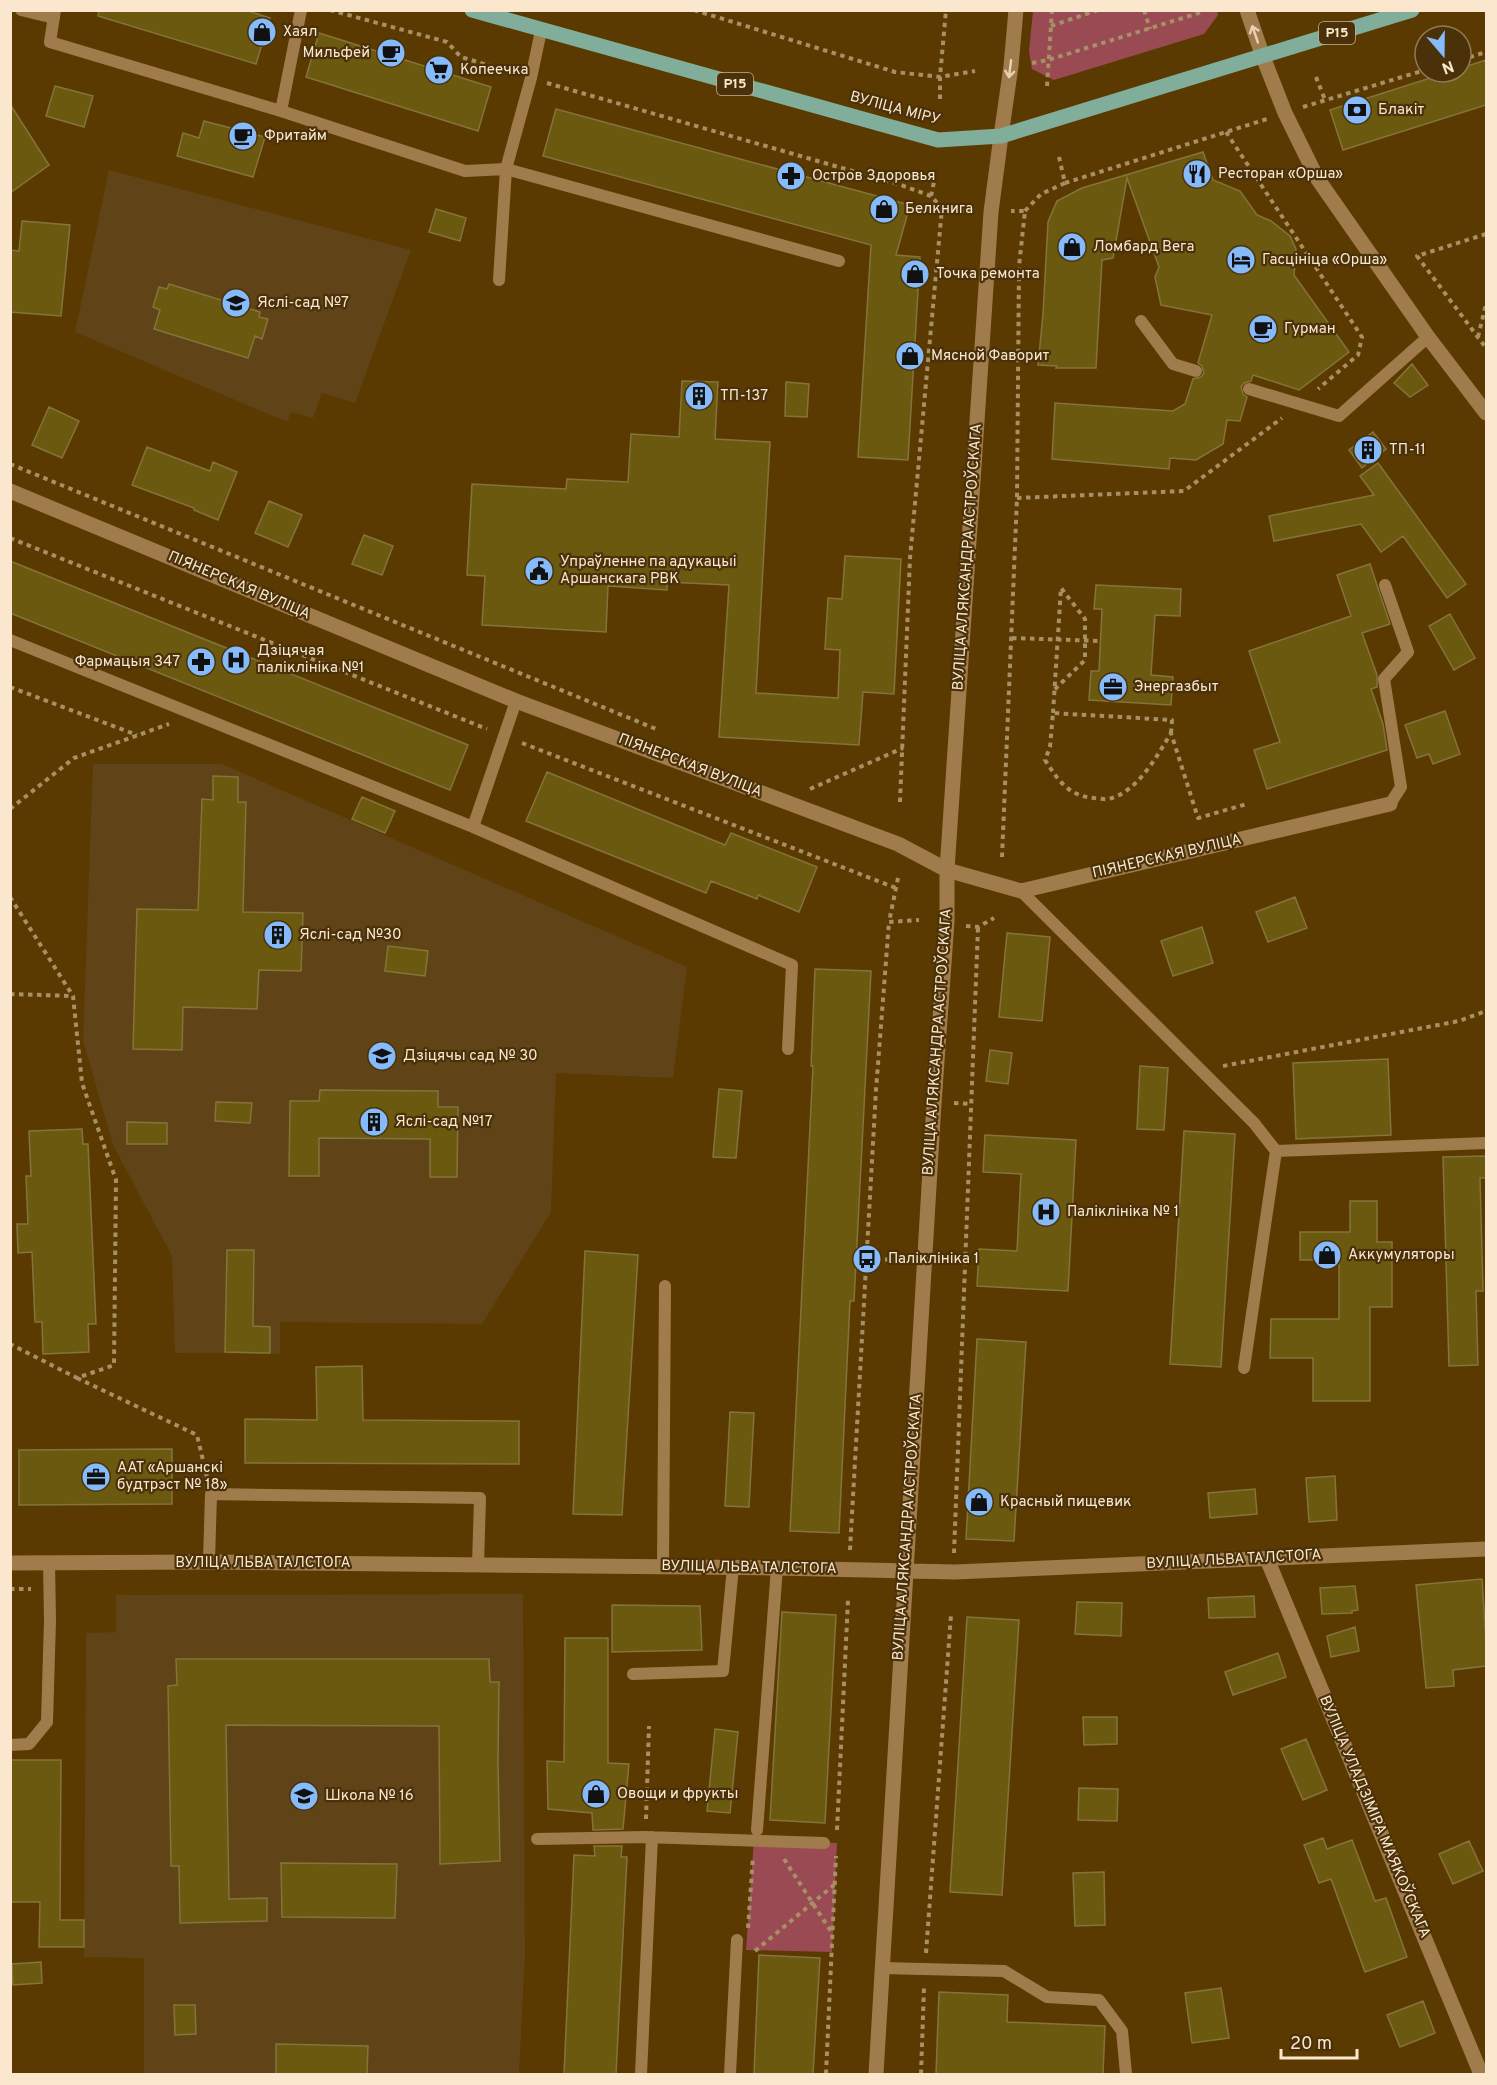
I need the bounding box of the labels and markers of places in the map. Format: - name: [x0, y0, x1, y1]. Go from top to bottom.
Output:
- shop icon: Хаял: [246, 16, 278, 48]
- place label: Хаял: [283, 23, 318, 42]
- cafe icon: Мильфей: [375, 37, 407, 69]
- place label: Мильфей: [302, 44, 370, 63]
- supermarket icon: Копеечка: [423, 54, 455, 86]
- place label: Копеечка: [460, 61, 528, 80]
- bank icon: Блакіт: [1341, 94, 1373, 126]
- place label: Блакіт: [1378, 101, 1424, 120]
- cafe icon: Фритайм: [227, 120, 259, 152]
- place label: Фритайм: [264, 127, 327, 146]
- restaurant icon: Ресторан «Орша»: [1181, 158, 1213, 190]
- pharmacy icon: Остров Здоровья: [775, 160, 807, 192]
- place label: Ресторан «Орша»: [1218, 165, 1343, 184]
- place label: Остров Здоровья: [812, 167, 936, 186]
- shop icon: Белкнига: [868, 193, 900, 225]
- place label: Белкнига: [905, 200, 973, 219]
- shop icon: Ломбард Вега: [1056, 231, 1088, 263]
- place label: Ломбард Вега: [1093, 238, 1194, 257]
- hotel icon: Гасцініца «Орша»: [1225, 244, 1257, 276]
- place label: Гасцініца «Орша»: [1262, 251, 1387, 270]
- shop icon: Точка ремонта: [899, 258, 931, 290]
- place label: Точка ремонта: [936, 265, 1040, 284]
- school or university icon: Яслі-сад №7: [220, 287, 252, 319]
- place label: Яслі-сад №7: [257, 294, 349, 313]
- cafe icon: Гурман: [1247, 313, 1279, 345]
- place label: Гурман: [1284, 320, 1336, 339]
- shop icon: Мясной Фаворит: [894, 340, 926, 372]
- place label: Мясной Фаворит: [931, 347, 1050, 366]
- building icon: ТП-137: [683, 380, 715, 412]
- place label: ТП-137: [720, 387, 768, 406]
- building icon: ТП-11: [1352, 434, 1384, 466]
- place label: ТП-11: [1389, 441, 1426, 460]
- place label: Упраўленне па адукацыі Аршанскага РВК: [560, 553, 737, 589]
- public building icon: Упраўленне па адукацыі Аршанскага РВК: [523, 555, 555, 587]
- place label: Дзіцячая паліклініка №1: [257, 642, 364, 678]
- hospital icon: Дзіцячая паліклініка №1: [220, 644, 252, 676]
- pharmacy icon: Фармацыя 347: [185, 646, 217, 678]
- place label: Фармацыя 347: [75, 653, 180, 672]
- office icon: Энергазбыт: [1097, 671, 1129, 703]
- place label: Энергазбыт: [1134, 678, 1219, 697]
- building icon: Яслі-сад №30: [262, 919, 294, 951]
- place label: Яслі-сад №30: [299, 926, 402, 945]
- school or university icon: Дзіцячы сад № 30: [366, 1040, 398, 1072]
- place label: Дзіцячы сад № 30: [403, 1047, 538, 1066]
- building icon: Яслі-сад №17: [358, 1106, 390, 1138]
- place label: Яслі-сад №17: [395, 1113, 493, 1132]
- hospital icon: Паліклініка № 1: [1030, 1196, 1062, 1228]
- place label: Паліклініка № 1: [1067, 1203, 1179, 1222]
- shop icon: Аккумуляторы: [1311, 1239, 1343, 1271]
- bus stop icon: Паліклініка 1: [851, 1243, 883, 1275]
- place label: Аккумуляторы: [1348, 1246, 1455, 1265]
- place label: Паліклініка 1: [888, 1250, 979, 1269]
- place label: ААТ «Аршанскі будтрэст № 18»: [117, 1459, 228, 1495]
- office icon: ААТ «Аршанскі будтрэст № 18»: [80, 1461, 112, 1493]
- shop icon: Красный пищевик: [963, 1486, 995, 1518]
- place label: Красный пищевик: [1000, 1493, 1132, 1512]
- shop icon: Овощи и фрукты: [580, 1778, 612, 1810]
- school or university icon: Школа № 16: [288, 1780, 320, 1812]
- place label: Овощи и фрукты: [617, 1785, 738, 1804]
- place label: Школа № 16: [325, 1787, 414, 1806]

